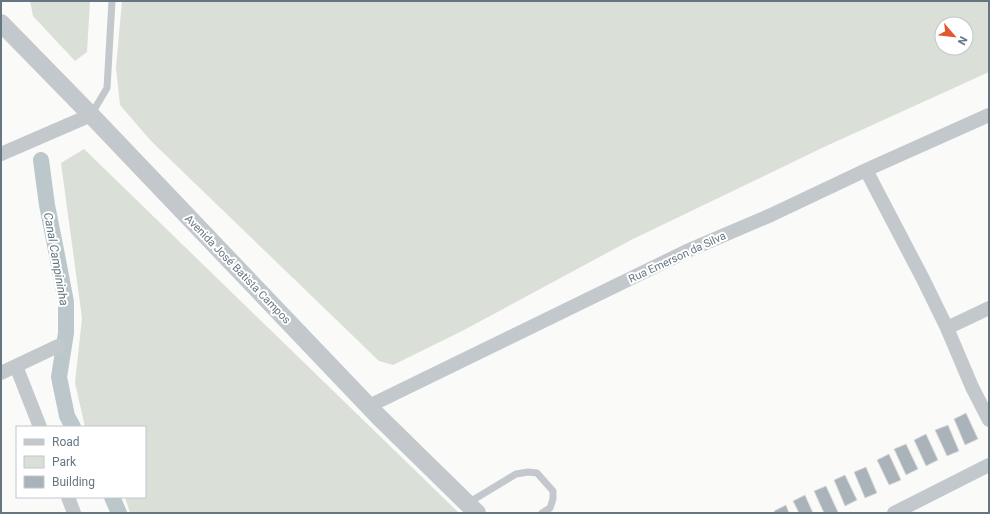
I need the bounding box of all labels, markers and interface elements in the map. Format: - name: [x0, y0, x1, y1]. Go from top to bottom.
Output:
- north arrow: [934, 16, 974, 56]
- text: N: [955, 34, 970, 47]
- water label: Canal Campininha: [41, 211, 71, 307]
- street label: Avenida José Batista Campos: [182, 212, 293, 327]
- street label: Rua Emerson da Silva: [627, 229, 728, 286]
- legend: [16, 426, 146, 498]
- text: Road: [52, 435, 80, 449]
- text: Park: [52, 455, 77, 469]
- text: Building: [52, 475, 95, 489]

